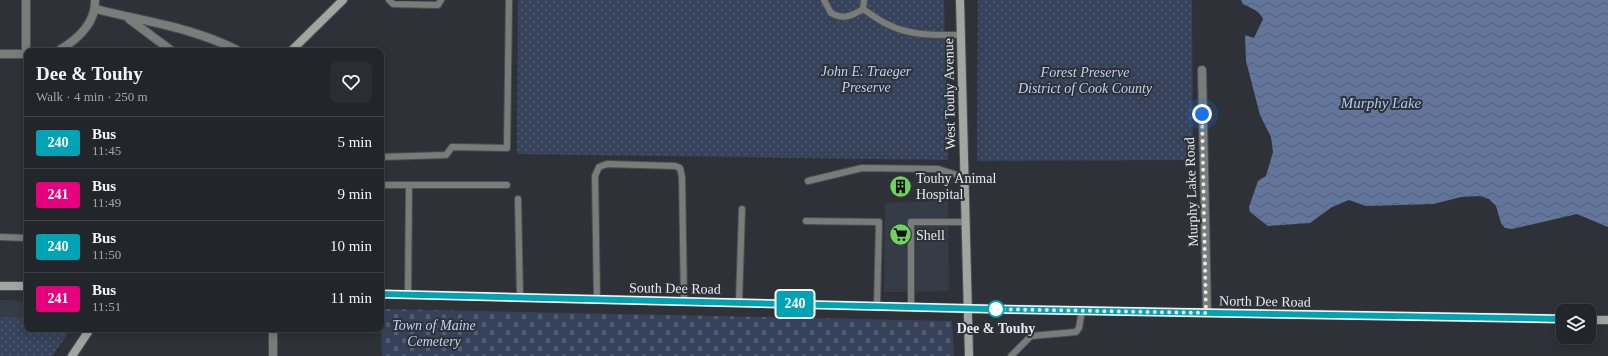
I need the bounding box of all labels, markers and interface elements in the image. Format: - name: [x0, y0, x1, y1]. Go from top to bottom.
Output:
- street label: West Touhy Avenue: [941, 38, 958, 150]
- button: heart: [330, 61, 372, 103]
- text: Dee & Touhy: [36, 63, 143, 84]
- park label: John E. Traeger Preserve: [821, 64, 912, 95]
- park label: Forest Preserve District of Cook County: [1017, 65, 1153, 96]
- text: Walk · 4 min · 250 m: [36, 89, 148, 104]
- water label: Murphy Lake: [1340, 95, 1422, 111]
- your location: [1192, 104, 1212, 124]
- text: Bus: [92, 126, 116, 142]
- text: 5 min: [337, 134, 372, 150]
- text: 240: [48, 135, 69, 150]
- street label: Murphy Lake Road: [1182, 137, 1201, 247]
- text: 11:45: [92, 143, 121, 158]
- place label: Touhy Animal Hospital: [916, 171, 996, 202]
- building icon: Touhy Animal Hospital: [887, 173, 913, 199]
- text: Bus: [92, 178, 116, 194]
- text: 9 min: [337, 186, 372, 202]
- text: 241: [48, 187, 69, 202]
- text: 11:49: [92, 195, 121, 210]
- supermarket icon: Shell: [888, 222, 914, 248]
- place label: Shell: [916, 228, 945, 243]
- text: Bus: [92, 230, 116, 246]
- text: 10 min: [330, 238, 372, 254]
- text: 240: [48, 239, 69, 254]
- text: 11:50: [92, 247, 121, 262]
- street label: South Dee Road: [629, 280, 721, 297]
- text: Bus: [92, 282, 116, 298]
- text: 11 min: [330, 290, 372, 306]
- text: 241: [48, 291, 69, 306]
- line badge: 240: [772, 291, 818, 317]
- street label: North Dee Road: [1219, 293, 1311, 310]
- text: 240: [785, 296, 806, 311]
- text: 11:51: [92, 299, 121, 314]
- marker: Dee & Touhy: [987, 300, 1005, 318]
- map controls: [1556, 304, 1596, 344]
- button: layers: [1556, 304, 1596, 344]
- park label: Town of Maine Cemetery: [392, 318, 476, 349]
- place label: Dee & Touhy: [957, 321, 1035, 336]

